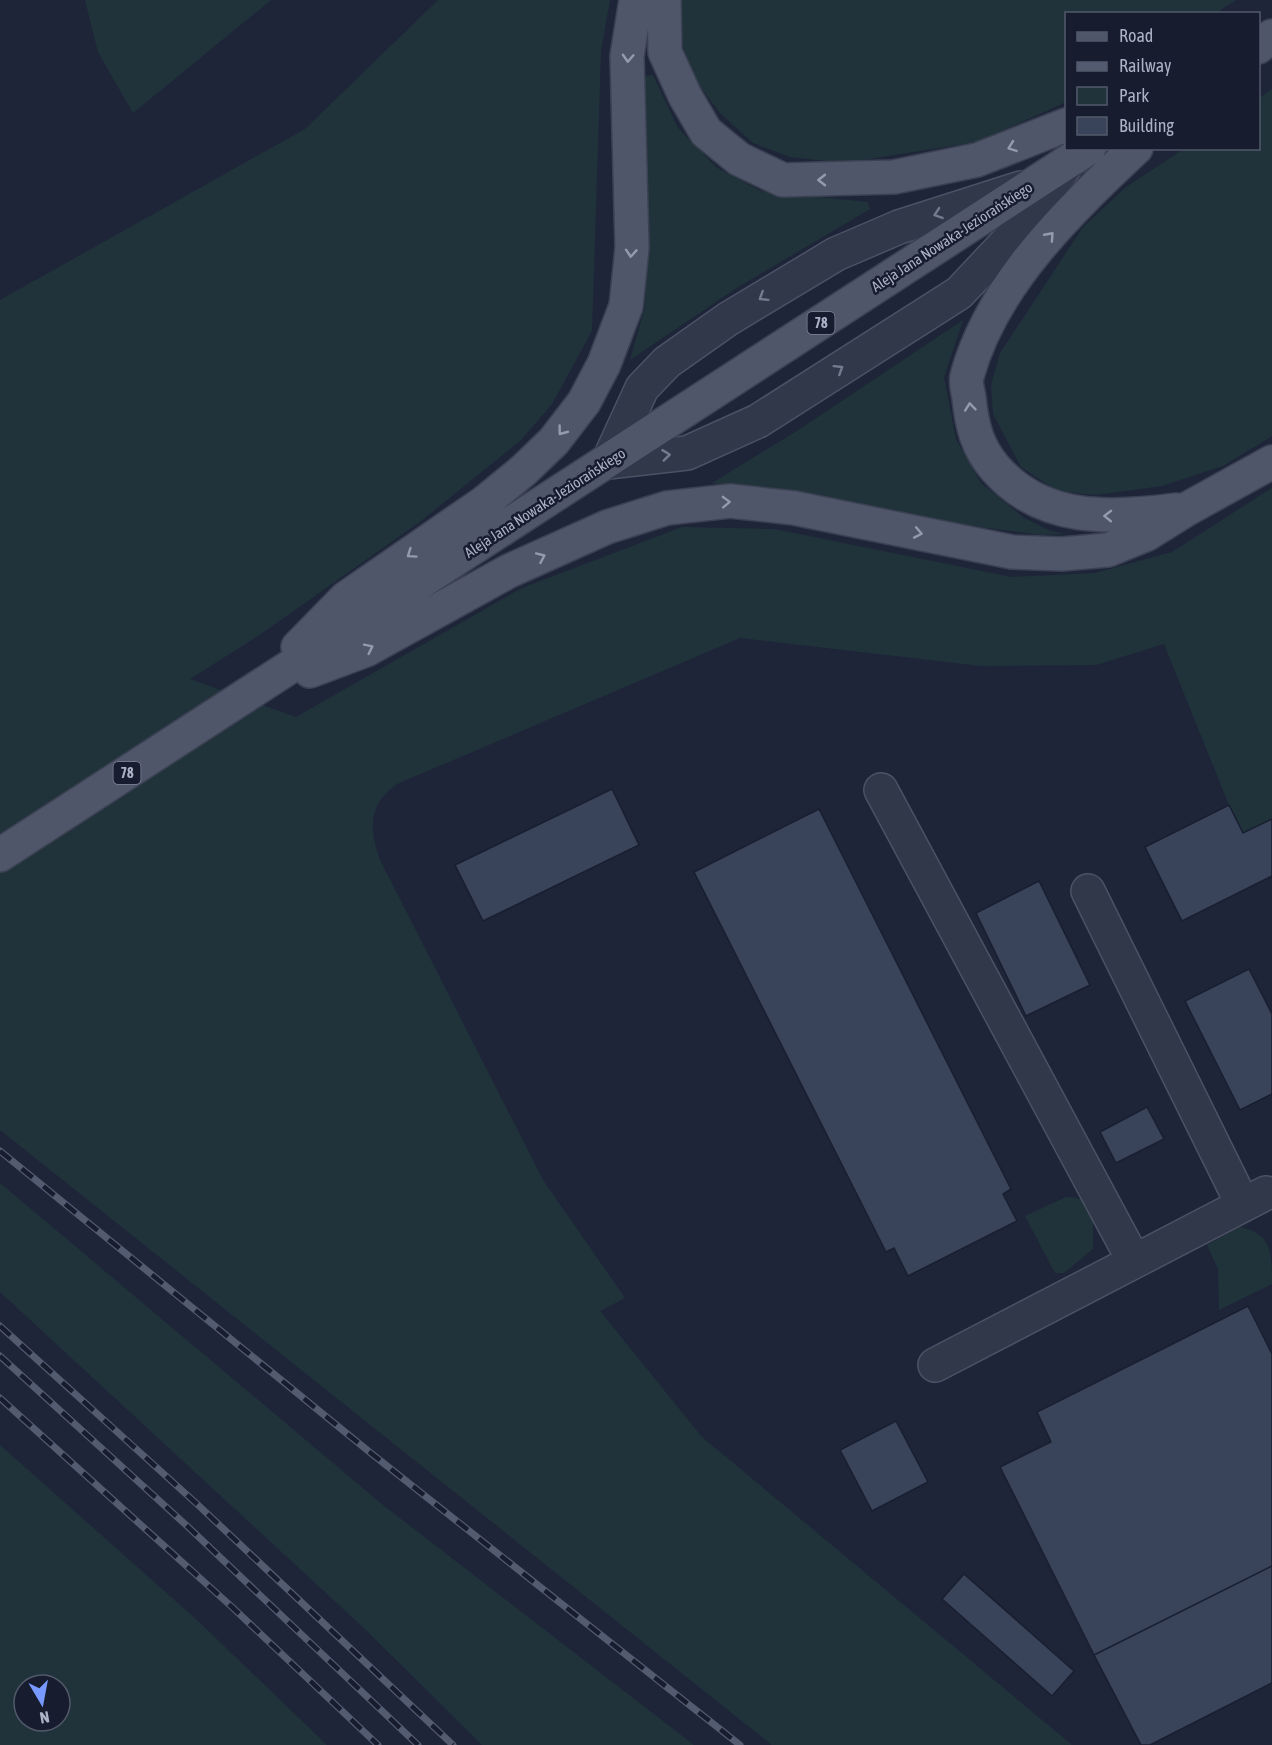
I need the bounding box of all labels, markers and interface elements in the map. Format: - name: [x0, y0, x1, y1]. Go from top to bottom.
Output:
- legend: [1065, 12, 1260, 150]
- text: Road: [1119, 25, 1153, 46]
- one-way arrow: [622, 53, 635, 62]
- text: Railway: [1119, 55, 1171, 76]
- text: Park: [1119, 85, 1149, 106]
- text: Building: [1119, 115, 1174, 136]
- one-way arrow: [1008, 139, 1018, 152]
- one-way arrow: [817, 174, 826, 186]
- street label: Aleja Jana Nowaka-Jeziorańskiego: [868, 178, 1035, 295]
- one-way arrow: [933, 206, 944, 219]
- one-way arrow: [1043, 232, 1054, 243]
- one-way arrow: [625, 248, 638, 257]
- one-way arrow: [759, 290, 769, 302]
- road number: 78: [808, 312, 834, 334]
- one-way arrow: [833, 365, 843, 377]
- one-way arrow: [964, 402, 976, 411]
- one-way arrow: [558, 424, 569, 435]
- street label: Aleja Jana Nowaka-Jeziorańskiego: [461, 444, 628, 561]
- one-way arrow: [661, 449, 671, 462]
- one-way arrow: [722, 496, 731, 509]
- one-way arrow: [1103, 510, 1112, 522]
- one-way arrow: [913, 526, 923, 539]
- one-way arrow: [407, 546, 418, 557]
- one-way arrow: [534, 552, 545, 564]
- one-way arrow: [362, 644, 373, 656]
- road number: 78: [114, 762, 140, 784]
- north arrow: [12, 1673, 72, 1733]
- text: N: [38, 1708, 51, 1727]

